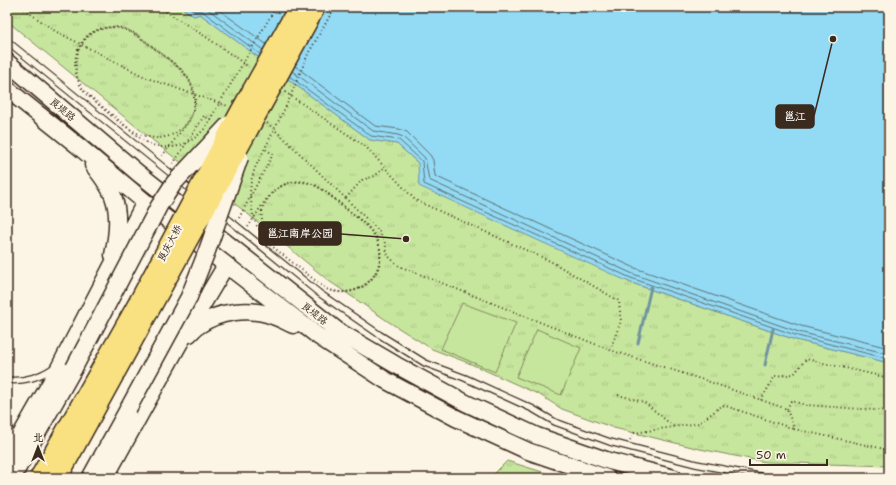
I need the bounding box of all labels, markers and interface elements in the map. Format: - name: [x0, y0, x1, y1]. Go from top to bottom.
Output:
- street label: 良堤路: [47, 95, 78, 124]
- callout: 邕江: [776, 105, 814, 128]
- text: 邕江: [784, 109, 806, 124]
- callout: 邕江南岸公园: [259, 222, 341, 245]
- street label: 良庆大桥: [154, 223, 185, 264]
- text: 邕江南岸公园: [267, 226, 333, 241]
- street label: 良堤路: [299, 299, 331, 328]
- north arrow: [18, 427, 58, 467]
- text: 北: [33, 430, 44, 445]
- scale bar: [750, 441, 827, 467]
- text: 50 m: [756, 447, 786, 463]

